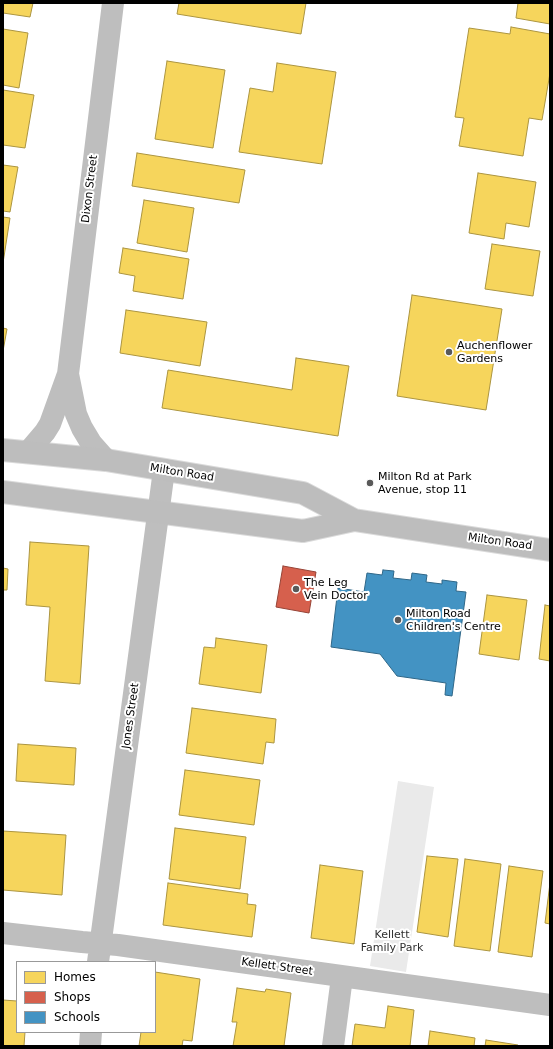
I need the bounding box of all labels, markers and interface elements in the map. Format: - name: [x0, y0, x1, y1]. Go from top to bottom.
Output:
- street label: Dixon Street: [79, 154, 101, 224]
- place label: Auchenflower Gardens: [457, 339, 532, 365]
- marker: Auchenflower Gardens: [444, 347, 454, 357]
- street label: Milton Road: [149, 461, 215, 485]
- place label: Milton Rd at Park Avenue, stop 11: [378, 470, 472, 496]
- marker: Milton Rd at Park Avenue, stop 11: [365, 478, 375, 488]
- street label: Milton Road: [467, 531, 533, 553]
- place label: The Leg Vein Doctor: [304, 576, 368, 602]
- marker: The Leg Vein Doctor: [291, 584, 301, 594]
- place label: Milton Road Children's Centre: [406, 607, 501, 633]
- marker: Milton Road Children's Centre: [393, 615, 403, 625]
- street label: Jones Street: [120, 682, 142, 750]
- park label: Kellett Family Park: [361, 928, 423, 954]
- street label: Kellett Street: [241, 955, 313, 979]
- legend: [16, 961, 156, 1033]
- text: Homes: [54, 970, 96, 984]
- text: Shops: [54, 990, 90, 1004]
- text: Schools: [54, 1010, 100, 1024]

